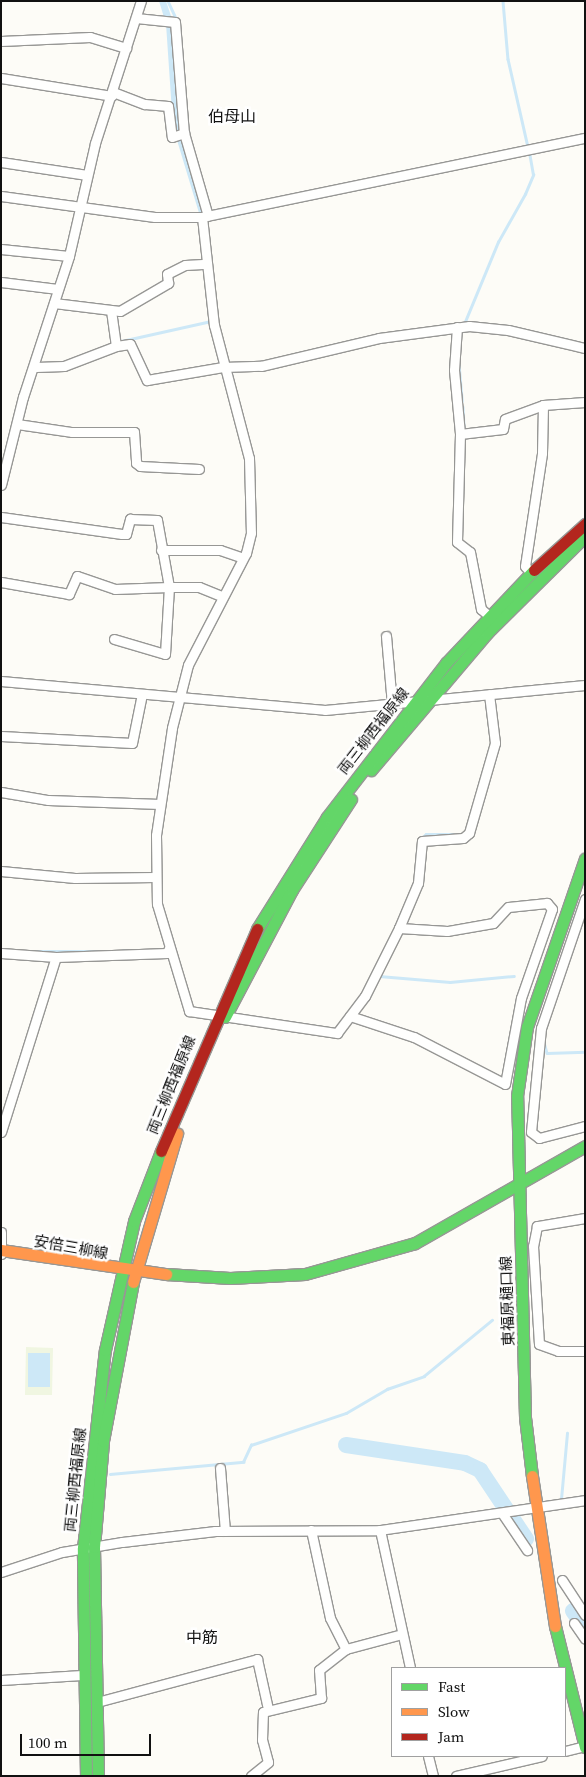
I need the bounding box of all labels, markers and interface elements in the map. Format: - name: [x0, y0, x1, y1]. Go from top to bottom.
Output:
- district label: 伯母山: [208, 106, 256, 126]
- street label: 両三柳西福原線: [334, 684, 412, 778]
- street label: 両三柳西福原線: [143, 1033, 199, 1137]
- street label: 安倍三柳線: [33, 1232, 109, 1262]
- street label: 東福原樋口線: [496, 1256, 518, 1346]
- street label: 両三柳西福原線: [61, 1427, 89, 1533]
- district label: 中筋: [186, 1627, 218, 1647]
- legend: [391, 1667, 566, 1757]
- text: Fast: [438, 1676, 465, 1697]
- text: Slow: [438, 1701, 470, 1722]
- scale bar: [22, 1724, 154, 1756]
- text: Jam: [438, 1726, 464, 1747]
- text: 100 m: [28, 1732, 68, 1753]

